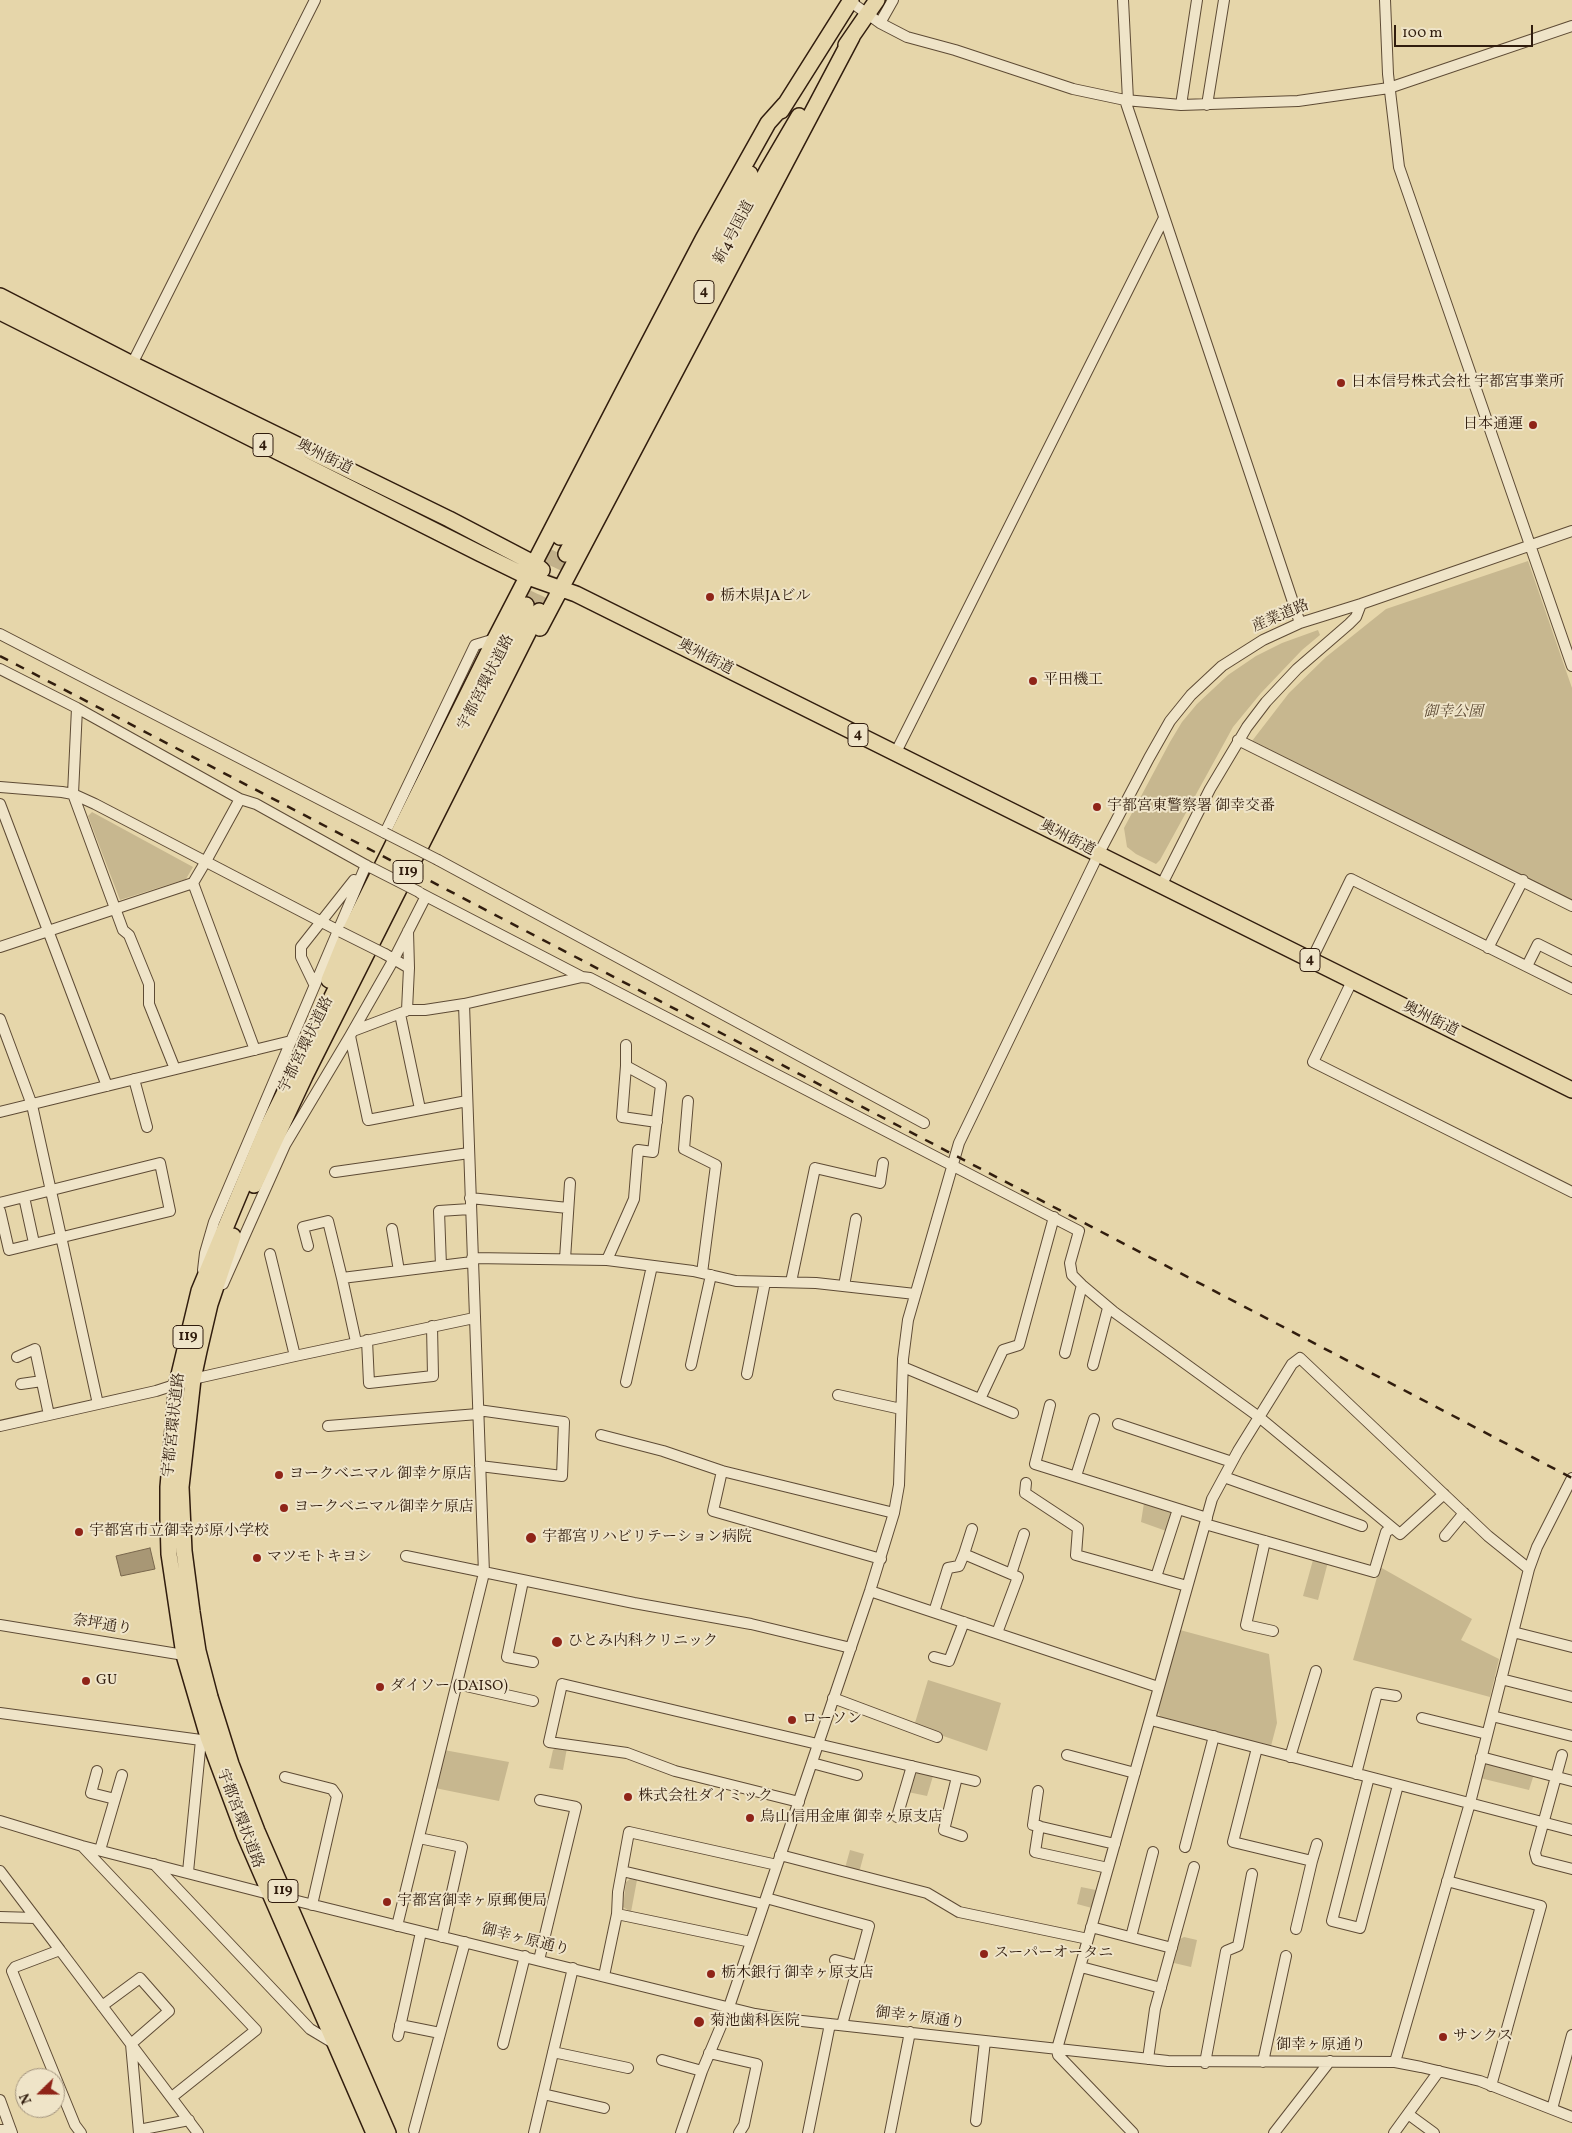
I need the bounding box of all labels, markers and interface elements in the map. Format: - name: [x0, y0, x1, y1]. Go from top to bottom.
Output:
- scale bar: [1397, 15, 1536, 47]
- text: 100 m: [1402, 23, 1442, 44]
- street label: 新4号国道: [711, 198, 759, 268]
- road number: 4: [694, 280, 714, 304]
- place label: 日本信号株式会社 宇都宮事業所: [1351, 374, 1564, 392]
- marker: 日本信号株式会社 宇都宮事業所: [1335, 377, 1347, 389]
- place label: 日本通運: [1463, 416, 1523, 434]
- marker: 日本通運: [1527, 419, 1539, 431]
- road number: 4: [253, 434, 273, 456]
- street label: 奥州街道: [293, 437, 355, 479]
- place label: 栃木県JAビル: [720, 588, 810, 606]
- marker: 栃木県JAビル: [704, 591, 716, 603]
- street label: 産業道路: [1250, 597, 1312, 637]
- street label: 宇都宮環状道路: [455, 632, 519, 734]
- street label: 奥州街道: [674, 636, 736, 680]
- place label: 平田機工: [1043, 672, 1103, 690]
- marker: 平田機工: [1027, 675, 1039, 687]
- park label: 御幸公園: [1423, 704, 1483, 722]
- road number: 4: [848, 724, 868, 746]
- place label: 宇都宮東警察署 御幸交番: [1107, 798, 1275, 816]
- marker: 宇都宮東警察署 御幸交番: [1091, 801, 1103, 813]
- street label: 奥州街道: [1036, 817, 1098, 861]
- road number: 119: [393, 860, 423, 884]
- road number: 4: [1300, 948, 1320, 972]
- street label: 宇都宮環状道路: [276, 994, 338, 1096]
- street label: 奥州街道: [1399, 999, 1461, 1041]
- road number: 119: [173, 1325, 203, 1348]
- street label: 宇都宮環状道路: [161, 1372, 189, 1478]
- place label: ヨークベニマル 御幸ケ原店: [289, 1466, 472, 1484]
- marker: ヨークベニマル 御幸ケ原店: [273, 1469, 285, 1481]
- place label: ヨークベニマル御幸ケ原店: [294, 1499, 474, 1517]
- marker: ヨークベニマル御幸ケ原店: [278, 1502, 290, 1514]
- place label: 宇都宮市立御幸が原小学校: [89, 1523, 269, 1541]
- marker: 宇都宮市立御幸が原小学校: [73, 1526, 85, 1538]
- place label: 宇都宮リハビリテーション病院: [542, 1529, 752, 1547]
- marker: 宇都宮リハビリテーション病院: [524, 1531, 538, 1545]
- place label: マツモトキヨシ: [267, 1549, 372, 1567]
- marker: マツモトキヨシ: [251, 1552, 263, 1564]
- street label: 奈坪通り: [71, 1612, 133, 1640]
- place label: ひとみ内科クリニック: [568, 1633, 718, 1651]
- marker: ひとみ内科クリニック: [550, 1635, 564, 1649]
- place label: GU: [96, 1672, 117, 1690]
- marker: GU: [80, 1675, 92, 1687]
- place label: ダイソー (DAISO): [390, 1678, 508, 1696]
- marker: ダイソー (DAISO): [374, 1681, 386, 1693]
- place label: ローソン: [802, 1711, 862, 1729]
- marker: ローソン: [786, 1714, 798, 1726]
- street label: 宇都宮環状道路: [212, 1767, 266, 1871]
- place label: 株式会社ダイミック: [638, 1788, 773, 1806]
- marker: 株式会社ダイミック: [622, 1791, 634, 1803]
- place label: 烏山信用金庫 御幸ヶ原支店: [760, 1809, 943, 1827]
- marker: 烏山信用金庫 御幸ヶ原支店: [744, 1812, 756, 1824]
- road number: 119: [268, 1880, 298, 1902]
- place label: 宇都宮御幸ヶ原郵便局: [397, 1893, 547, 1911]
- marker: 宇都宮御幸ヶ原郵便局: [381, 1896, 393, 1908]
- street label: 御幸ヶ原通り: [479, 1921, 571, 1961]
- place label: スーパーオータニ: [994, 1945, 1113, 1963]
- marker: スーパーオータニ: [978, 1948, 990, 1960]
- place label: 栃木銀行 御幸ヶ原支店: [721, 1965, 874, 1983]
- marker: 栃木銀行 御幸ヶ原支店: [705, 1968, 717, 1980]
- street label: 御幸ヶ原通り: [874, 2005, 966, 2033]
- place label: 菊池歯科医院: [710, 2013, 800, 2031]
- marker: 菊池歯科医院: [692, 2015, 706, 2029]
- place label: サンクス: [1453, 2028, 1513, 2046]
- marker: サンクス: [1437, 2031, 1449, 2043]
- street label: 御幸ヶ原通り: [1276, 2037, 1366, 2055]
- north arrow: [15, 2068, 65, 2118]
- text: N: [16, 2090, 37, 2107]

